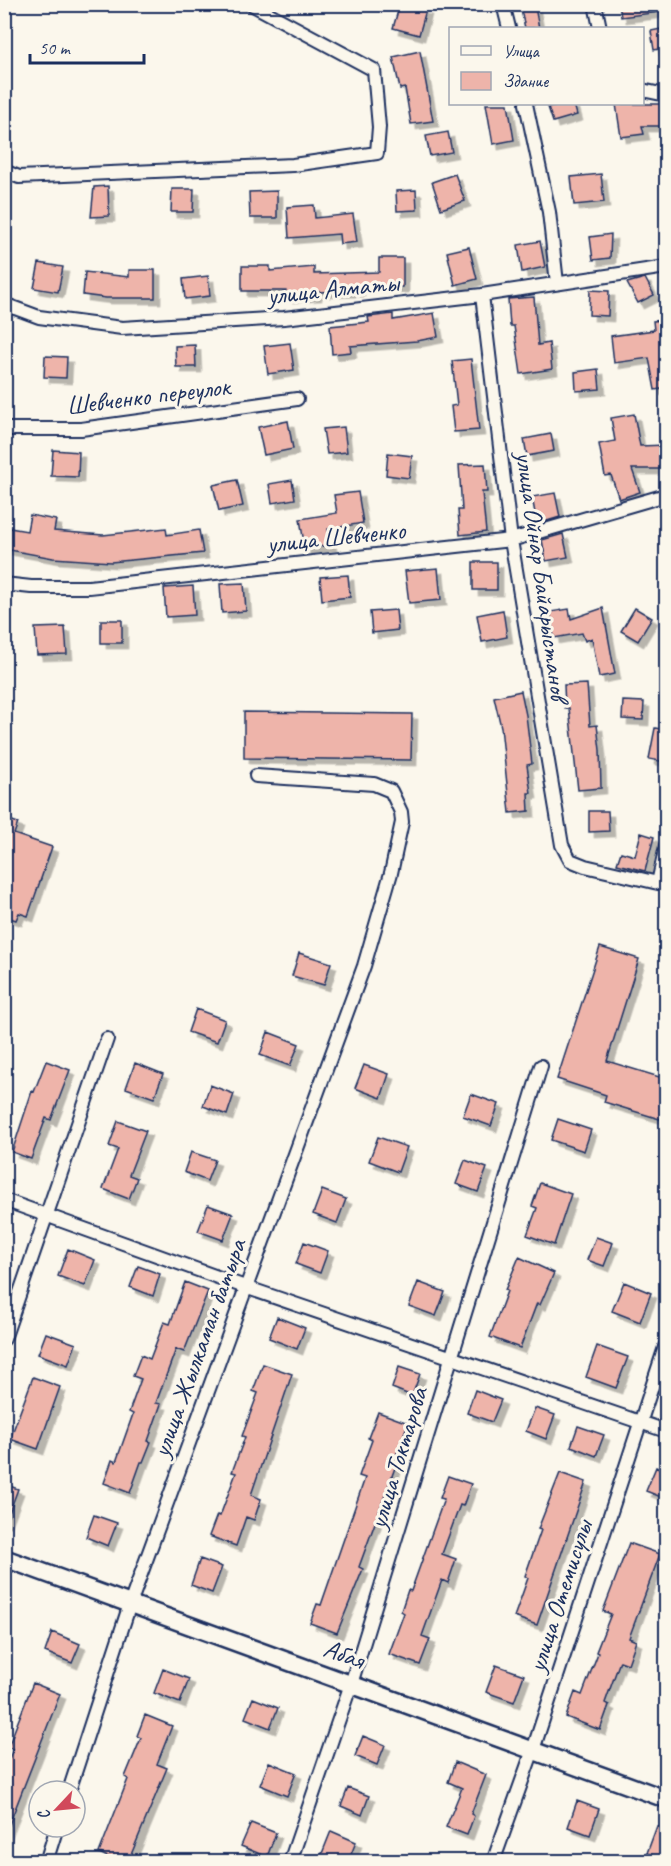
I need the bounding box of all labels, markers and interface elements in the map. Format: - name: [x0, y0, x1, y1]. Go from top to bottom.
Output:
- scale bar: [30, 27, 144, 65]
- legend: [449, 27, 644, 105]
- text: 50 m: [39, 37, 72, 59]
- text: Улица: [503, 40, 540, 62]
- text: Здание: [503, 70, 549, 92]
- street label: улица Алматы: [264, 265, 403, 313]
- street label: Шевченко переулок: [64, 369, 234, 422]
- street label: улица Ойнар Байарыстанов: [508, 448, 577, 709]
- street label: улица Шевченко: [263, 513, 409, 561]
- street label: улица Жылкаман батыра: [144, 1233, 254, 1463]
- street label: улица Токтарова: [360, 1382, 436, 1535]
- street label: улица Отемисулы: [519, 1514, 601, 1678]
- street label: Абая: [319, 1632, 370, 1677]
- north arrow: [27, 1779, 87, 1839]
- text: С: [33, 1805, 55, 1823]

